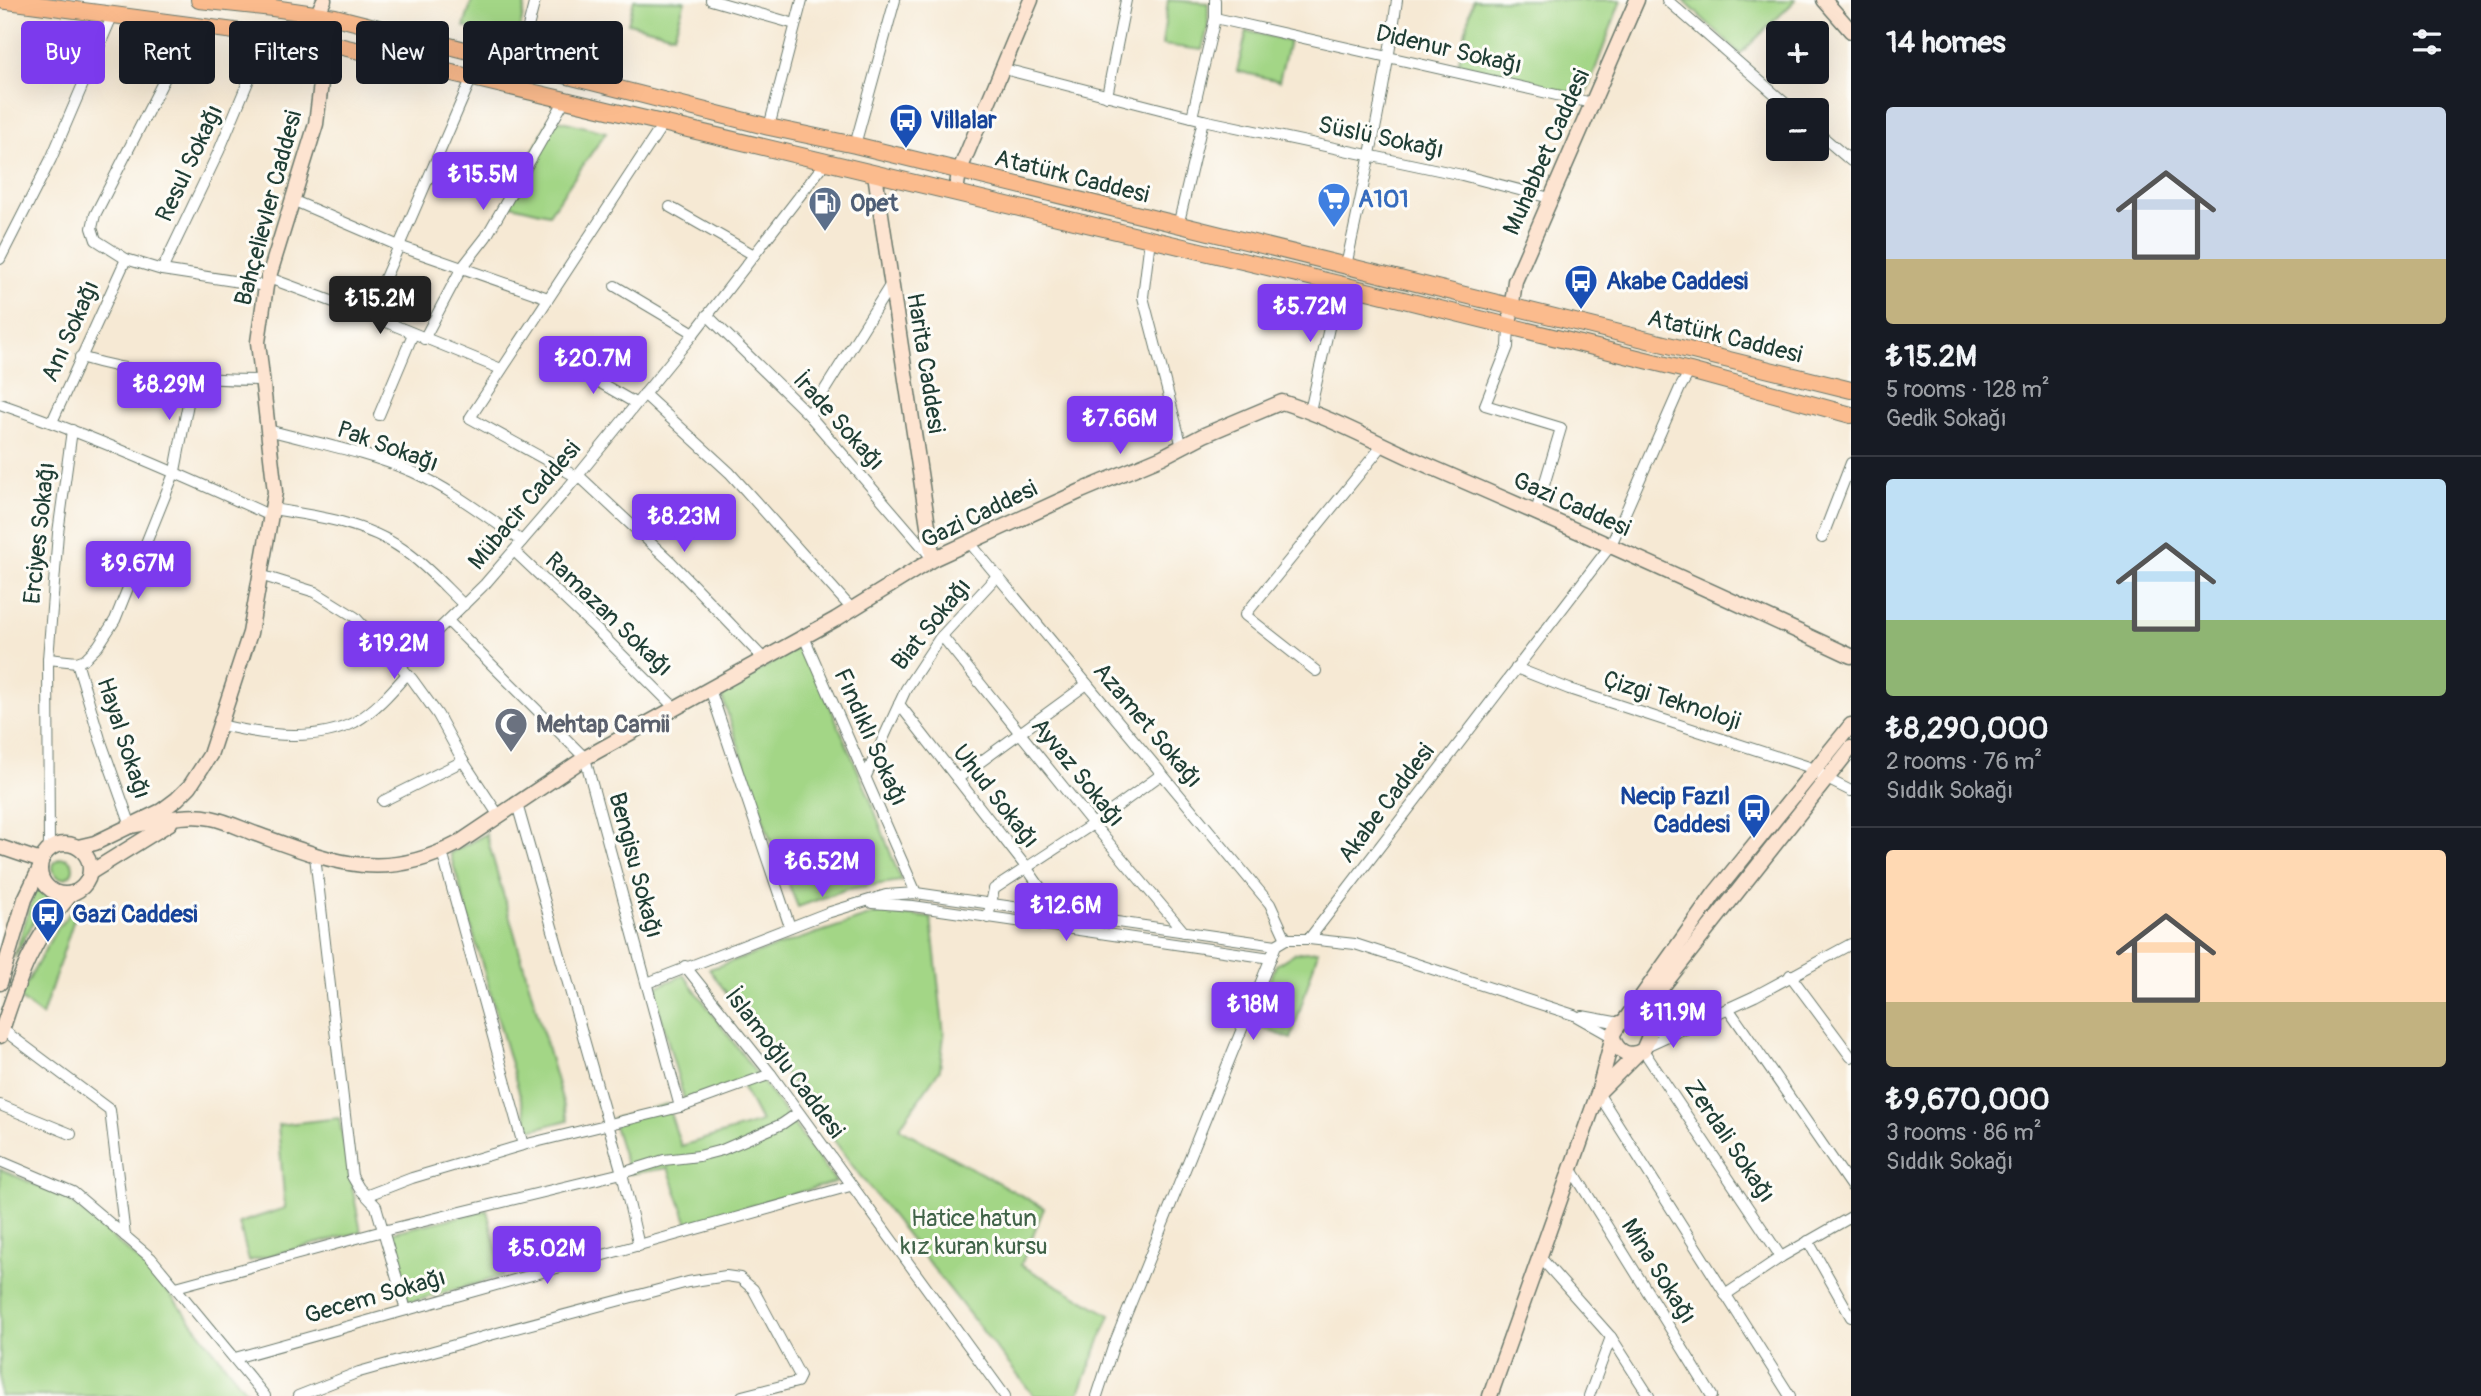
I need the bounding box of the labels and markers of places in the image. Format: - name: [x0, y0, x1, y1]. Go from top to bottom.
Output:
- bus stop icon: Villalar: [887, 101, 925, 150]
- place label: Villalar: [930, 106, 997, 135]
- pin: ₺15.5M: [426, 152, 540, 212]
- supermarket icon: A101: [1315, 180, 1353, 229]
- fuel station icon: Opet: [806, 184, 844, 233]
- place label: A101: [1358, 185, 1409, 214]
- place label: Opet: [850, 189, 899, 218]
- bus stop icon: Akabe Caddesi: [1562, 262, 1600, 311]
- place label: Akabe Caddesi: [1606, 267, 1748, 296]
- pin: ₺15.2M: [323, 276, 437, 336]
- pin: ₺5.72M: [1253, 284, 1367, 344]
- pin: ₺20.7M: [536, 336, 650, 396]
- pin: ₺8.29M: [112, 362, 226, 422]
- pin: ₺7.66M: [1063, 396, 1177, 456]
- pin: ₺8.23M: [627, 494, 741, 554]
- pin: ₺9.67M: [81, 542, 195, 601]
- pin: ₺19.2M: [337, 622, 451, 681]
- mosque icon: Mehtap Camii: [492, 705, 530, 754]
- place label: Mehtap Camii: [536, 710, 670, 739]
- place label: Necip Fazıl Caddesi: [1620, 782, 1730, 839]
- bus stop icon: Necip Fazıl Caddesi: [1735, 791, 1773, 840]
- pin: ₺6.52M: [765, 839, 879, 899]
- pin: ₺12.6M: [1009, 884, 1123, 943]
- bus stop icon: Gazi Caddesi: [29, 895, 67, 944]
- place label: Gazi Caddesi: [72, 900, 198, 929]
- pin: ₺18M: [1212, 982, 1294, 1042]
- pin: ₺11.9M: [1616, 990, 1730, 1050]
- pin: ₺5.02M: [490, 1226, 604, 1286]

